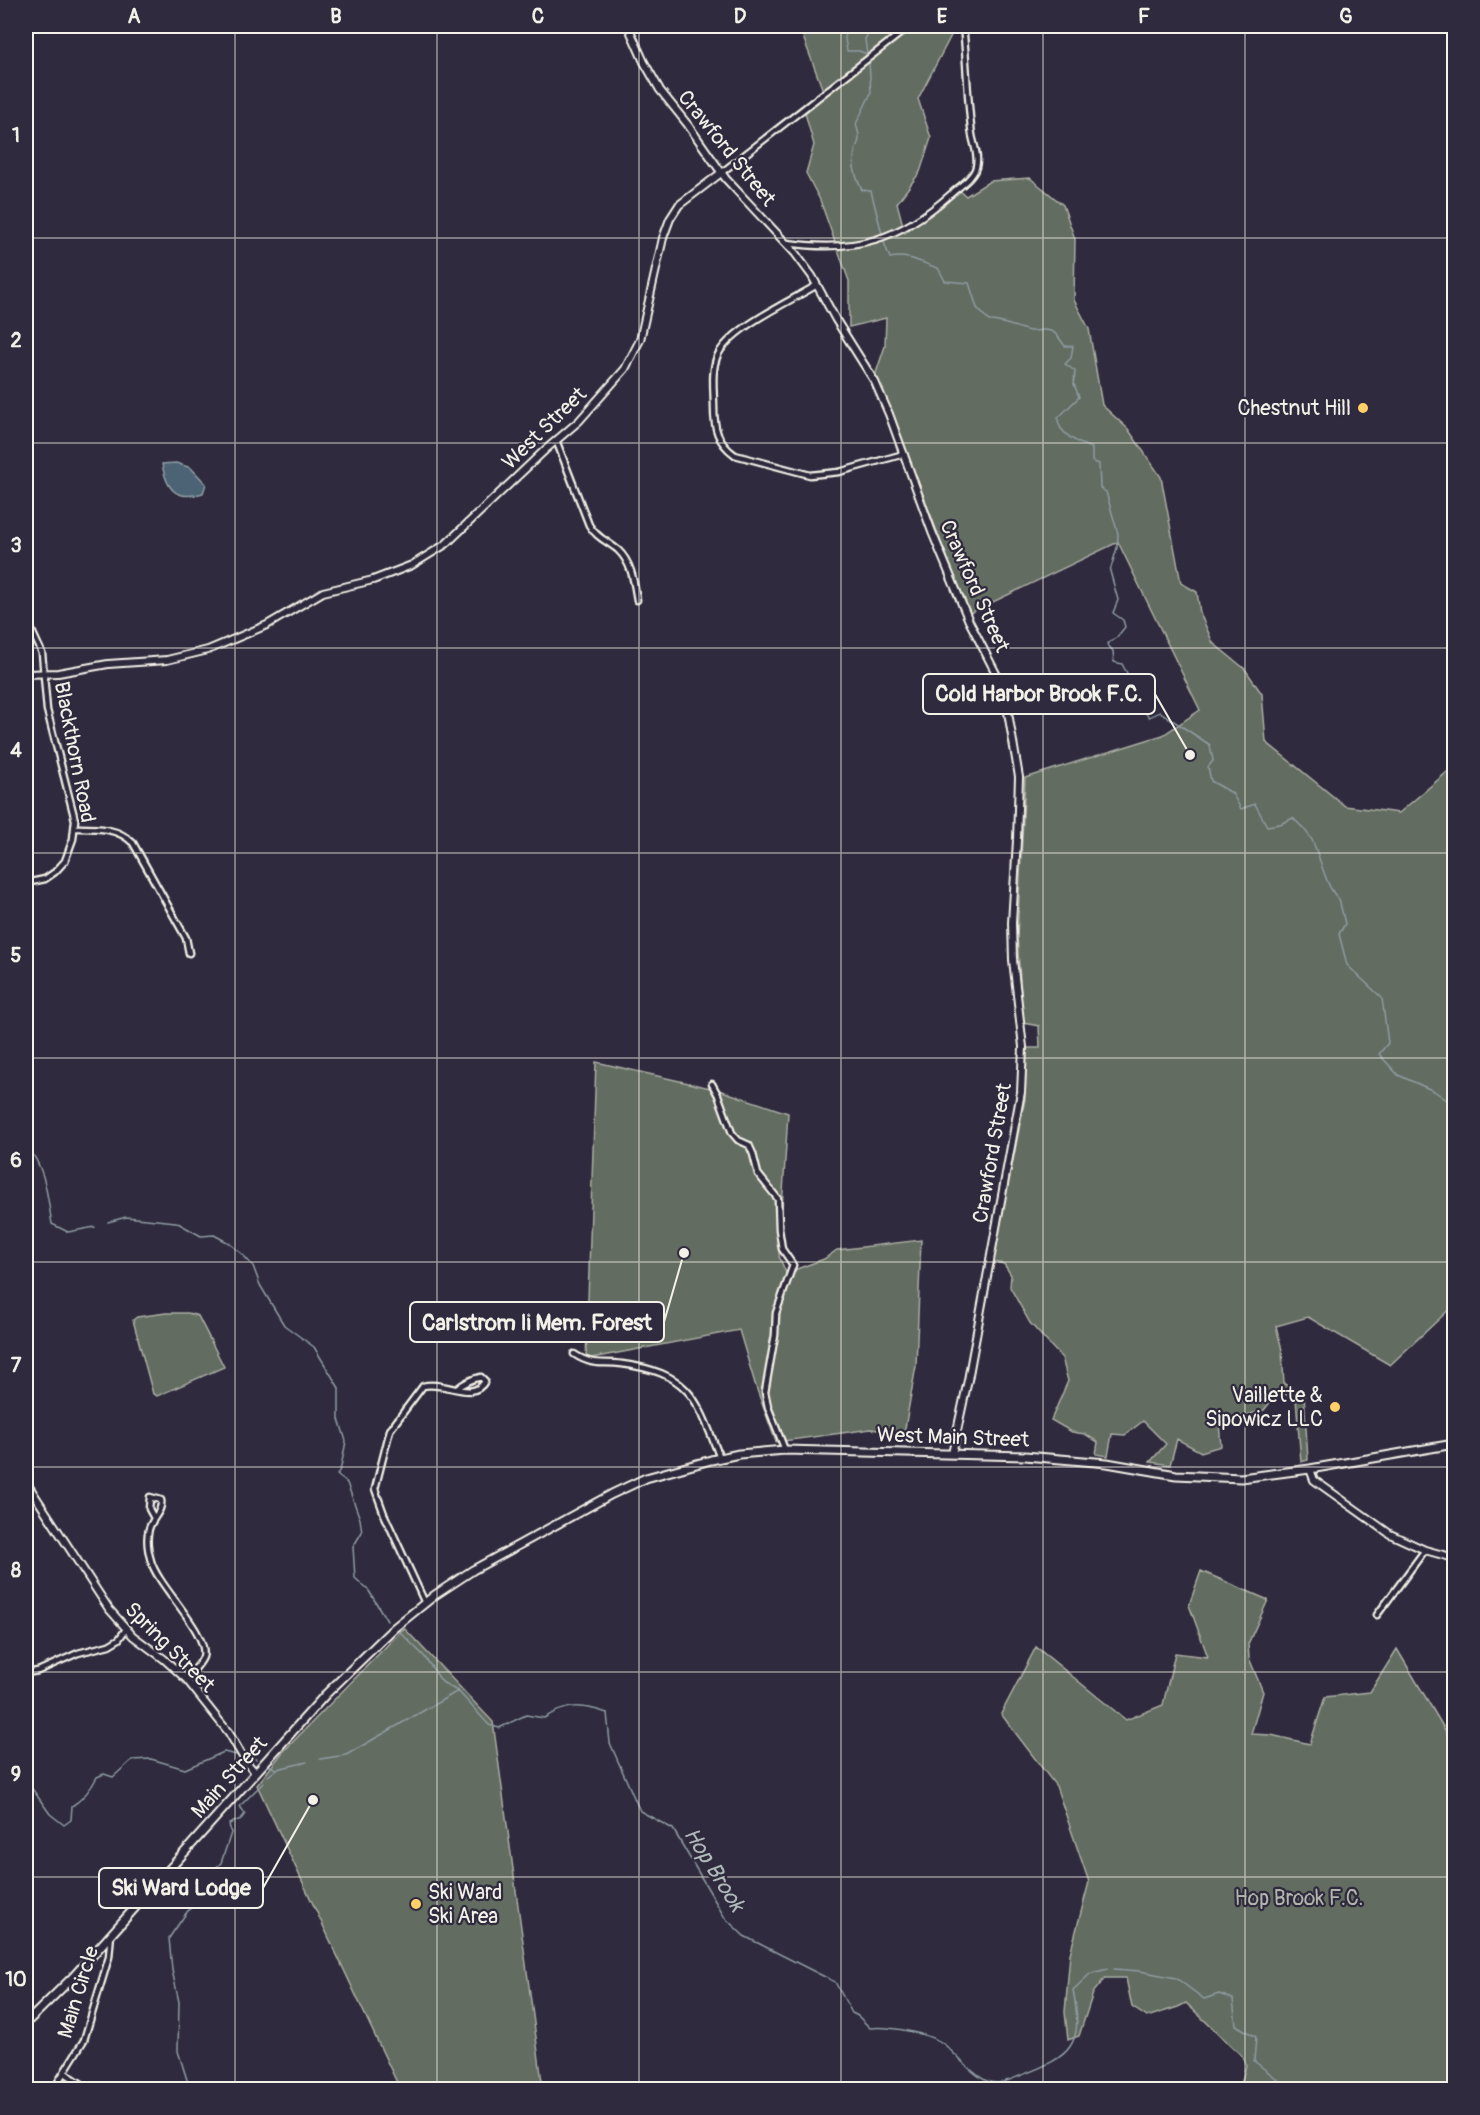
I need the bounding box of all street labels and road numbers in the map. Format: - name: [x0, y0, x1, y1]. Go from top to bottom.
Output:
- street label: Crawford Street: [671, 85, 782, 212]
- street label: West Street: [496, 381, 593, 475]
- street label: Crawford Street: [933, 516, 1016, 657]
- street label: Blackthorn Road: [48, 679, 101, 825]
- street label: Crawford Street: [967, 1080, 1018, 1225]
- street label: West Main Street: [876, 1421, 1030, 1454]
- street label: Spring Street: [119, 1596, 221, 1699]
- street label: Main Street: [185, 1730, 274, 1824]
- street label: Main Circle: [52, 1942, 105, 2042]

